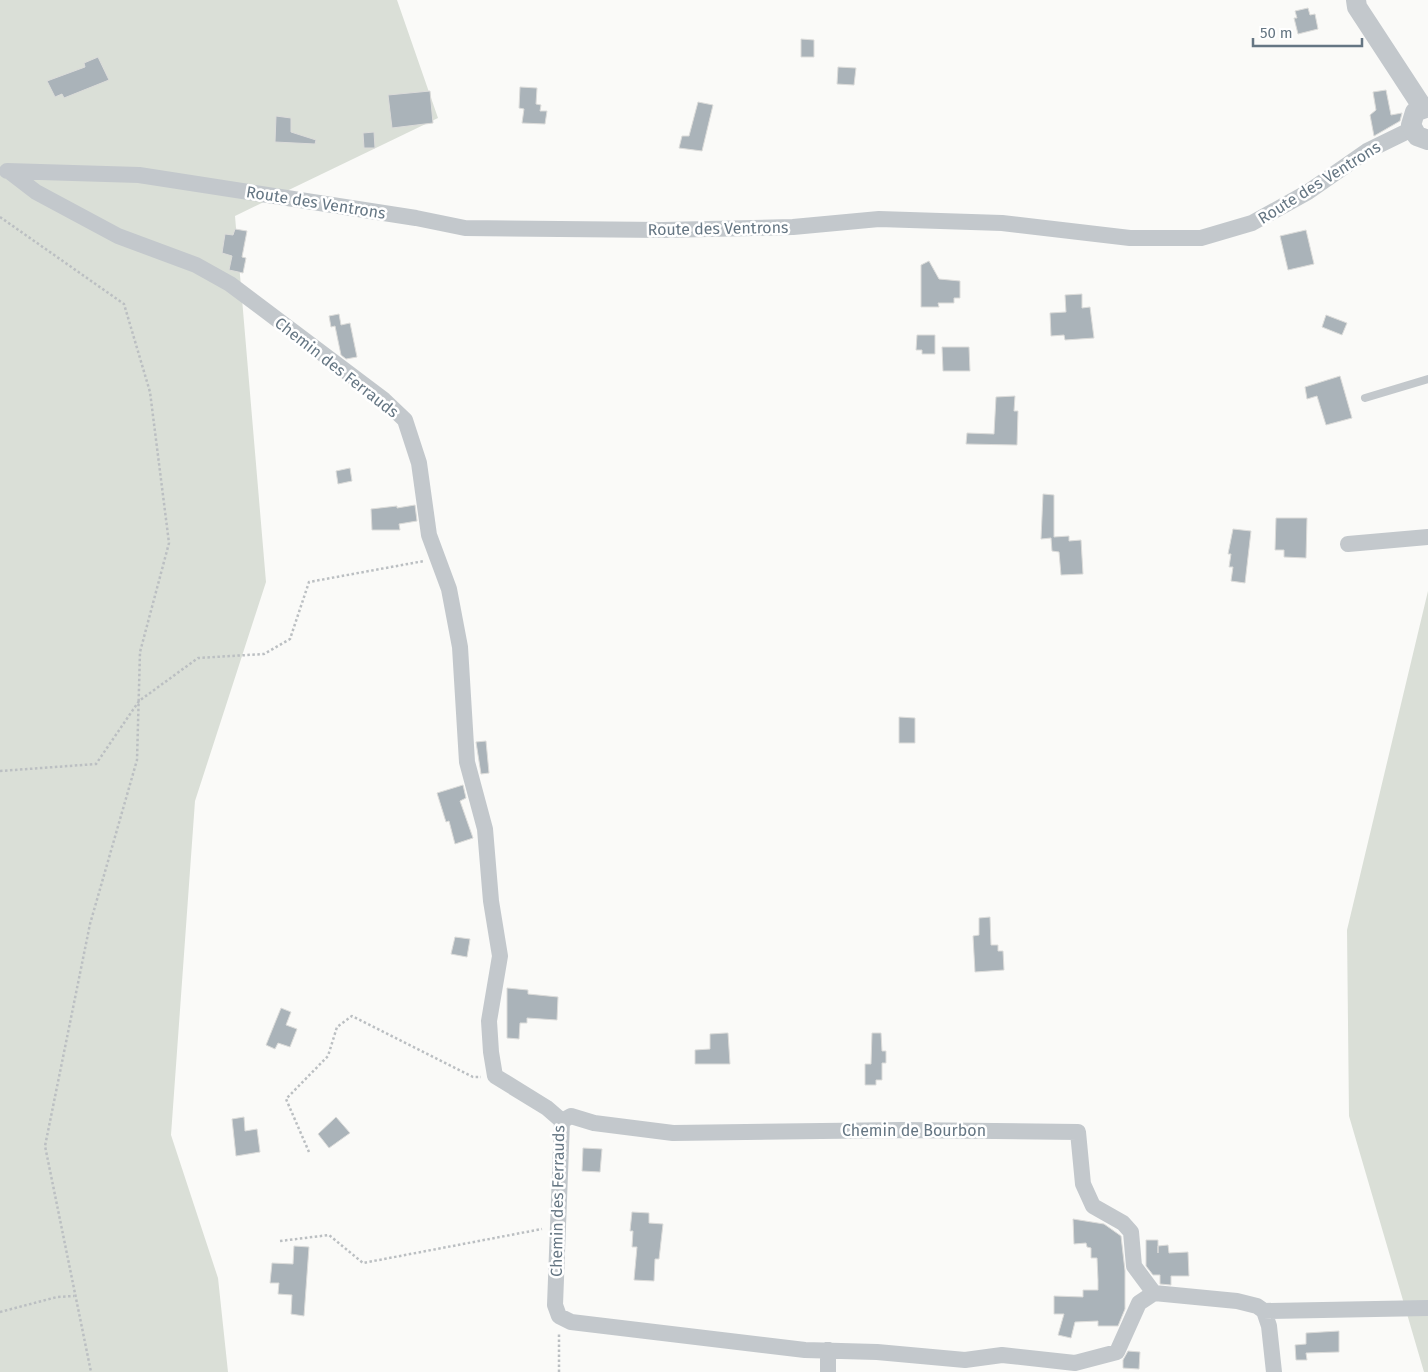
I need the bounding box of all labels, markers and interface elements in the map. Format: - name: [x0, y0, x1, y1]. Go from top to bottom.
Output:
- scale bar: [1253, 15, 1362, 47]
- text: 50 m: [1260, 24, 1293, 42]
- street label: Route des Ventrons: [1255, 137, 1384, 228]
- street label: Route des Ventrons: [245, 182, 387, 223]
- street label: Route des Ventrons: [647, 218, 789, 239]
- street label: Chemin des Ferrauds: [271, 313, 402, 422]
- street label: Chemin de Bourbon: [842, 1121, 986, 1140]
- street label: Chemin des Ferrauds: [547, 1125, 568, 1277]

